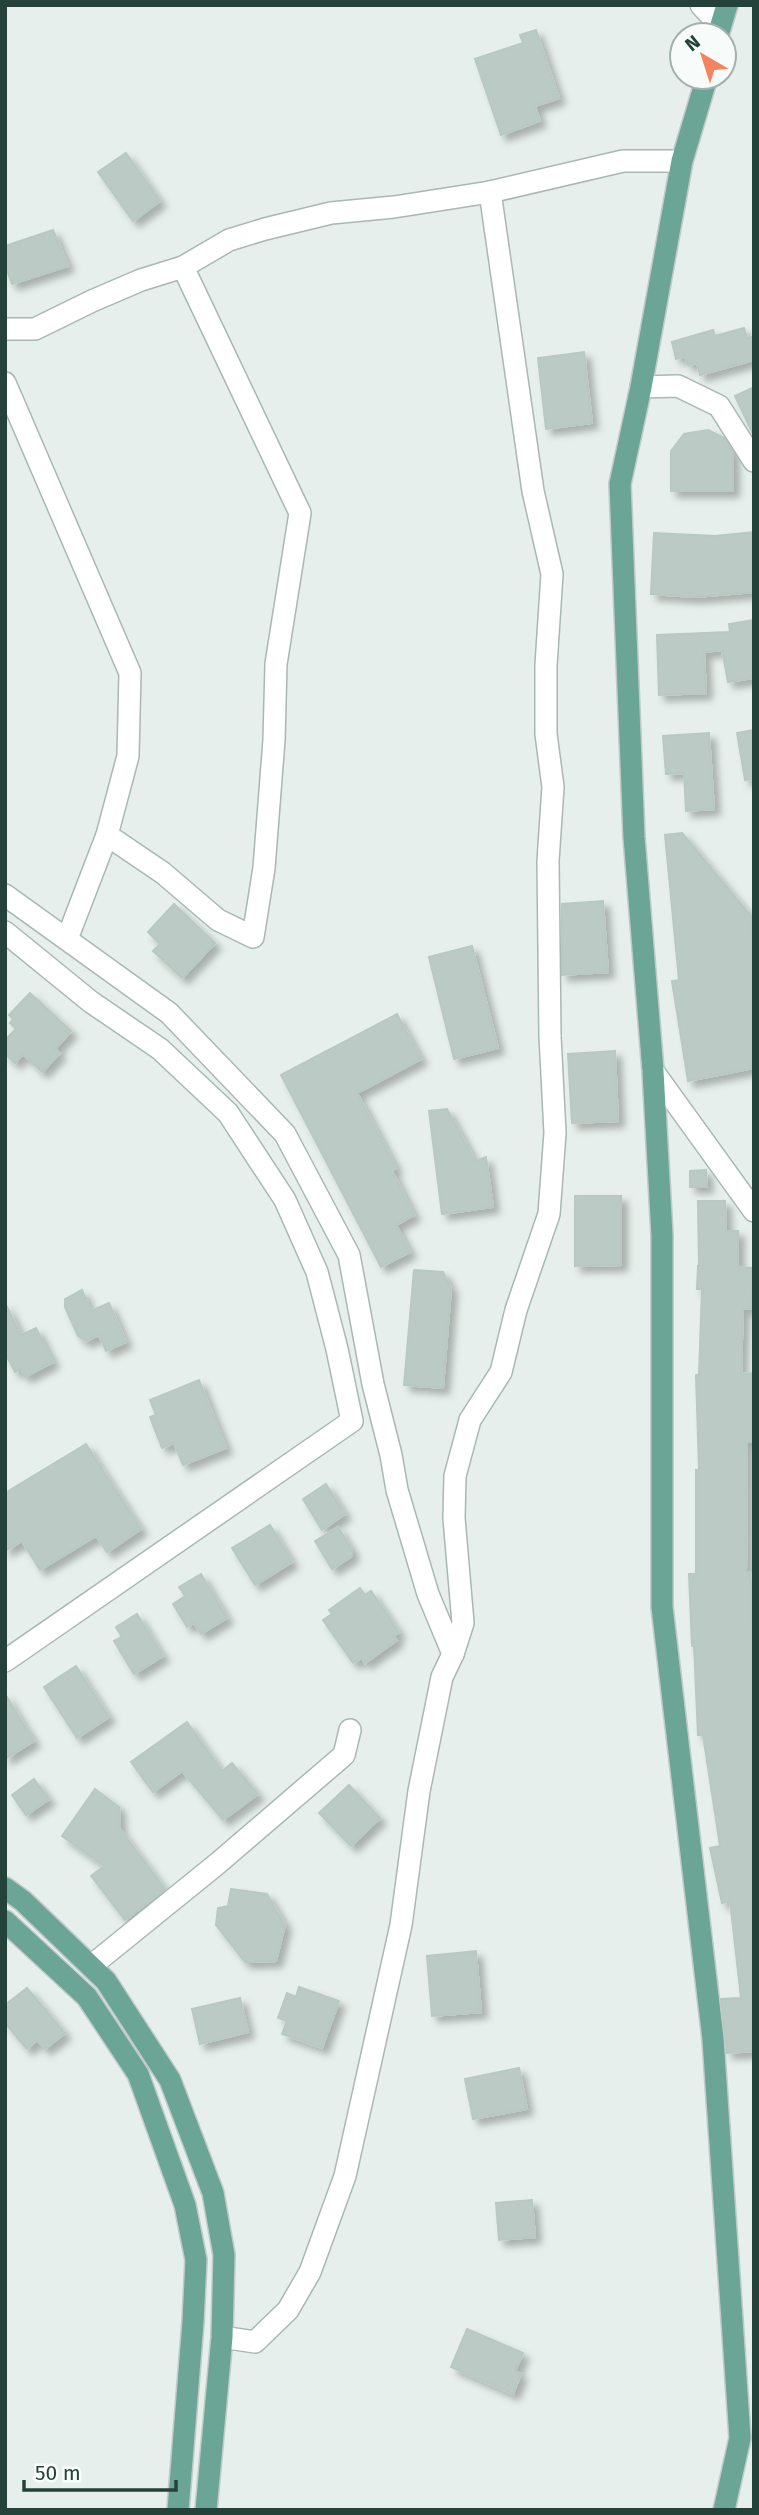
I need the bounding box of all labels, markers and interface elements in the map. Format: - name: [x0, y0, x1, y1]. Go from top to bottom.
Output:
- north arrow: [668, 21, 738, 91]
- text: N: [680, 30, 705, 56]
- scale bar: [24, 2448, 177, 2492]
- text: 50 m: [35, 2460, 81, 2486]

